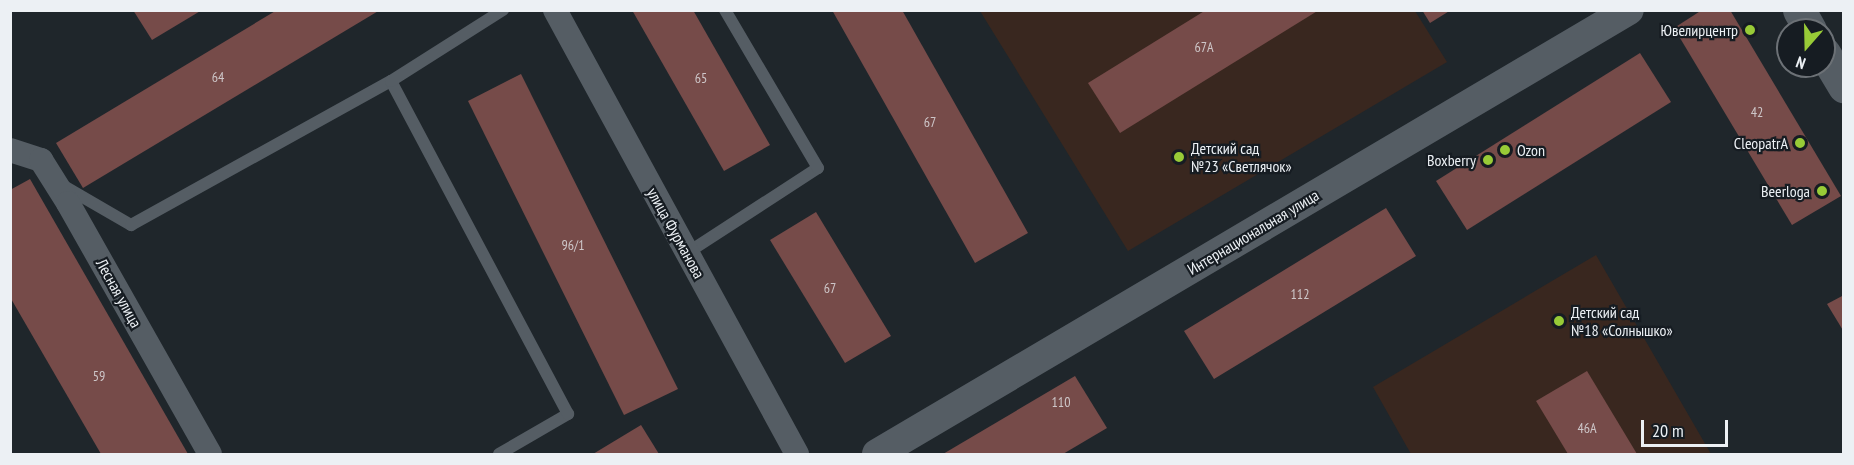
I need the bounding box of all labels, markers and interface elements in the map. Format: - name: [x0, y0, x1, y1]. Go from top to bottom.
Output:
- north arrow: [1776, 18, 1836, 78]
- place label: Ювелирцентр: [1660, 20, 1738, 40]
- marker: Ювелирцентр: [1743, 23, 1757, 37]
- house number: 67А: [1194, 39, 1214, 55]
- text: N: [1793, 52, 1808, 74]
- house number: 64: [212, 69, 224, 85]
- house number: 65: [695, 70, 707, 86]
- house number: 42: [1751, 104, 1763, 120]
- house number: 67: [924, 114, 936, 130]
- place label: CleopatrA: [1734, 133, 1788, 153]
- marker: CleopatrA: [1793, 136, 1807, 150]
- place label: Детский сад №23 «Светлячок»: [1191, 138, 1292, 176]
- place label: Ozon: [1517, 140, 1545, 160]
- marker: Ozon: [1498, 143, 1512, 157]
- marker: Детский сад №23 «Светлячок»: [1172, 150, 1186, 164]
- place label: Boxberry: [1427, 150, 1476, 170]
- marker: Boxberry: [1481, 153, 1495, 167]
- place label: Beerloga: [1761, 181, 1810, 201]
- street label: улица Фурманова: [643, 184, 709, 282]
- marker: Beerloga: [1815, 184, 1829, 198]
- street label: Интернациональная улица: [1184, 185, 1322, 279]
- house number: 96/1: [561, 237, 585, 253]
- street label: Лесная улица: [92, 255, 146, 331]
- house number: 67: [824, 280, 836, 296]
- house number: 112: [1291, 286, 1309, 302]
- place label: Детский сад №18 «Солнышко»: [1571, 302, 1673, 340]
- marker: Детский сад №18 «Солнышко»: [1552, 314, 1566, 328]
- house number: 59: [93, 368, 105, 384]
- house number: 110: [1052, 394, 1070, 410]
- scale bar: [1644, 408, 1731, 446]
- text: 20 m: [1652, 419, 1684, 442]
- house number: 46А: [1577, 420, 1597, 436]

